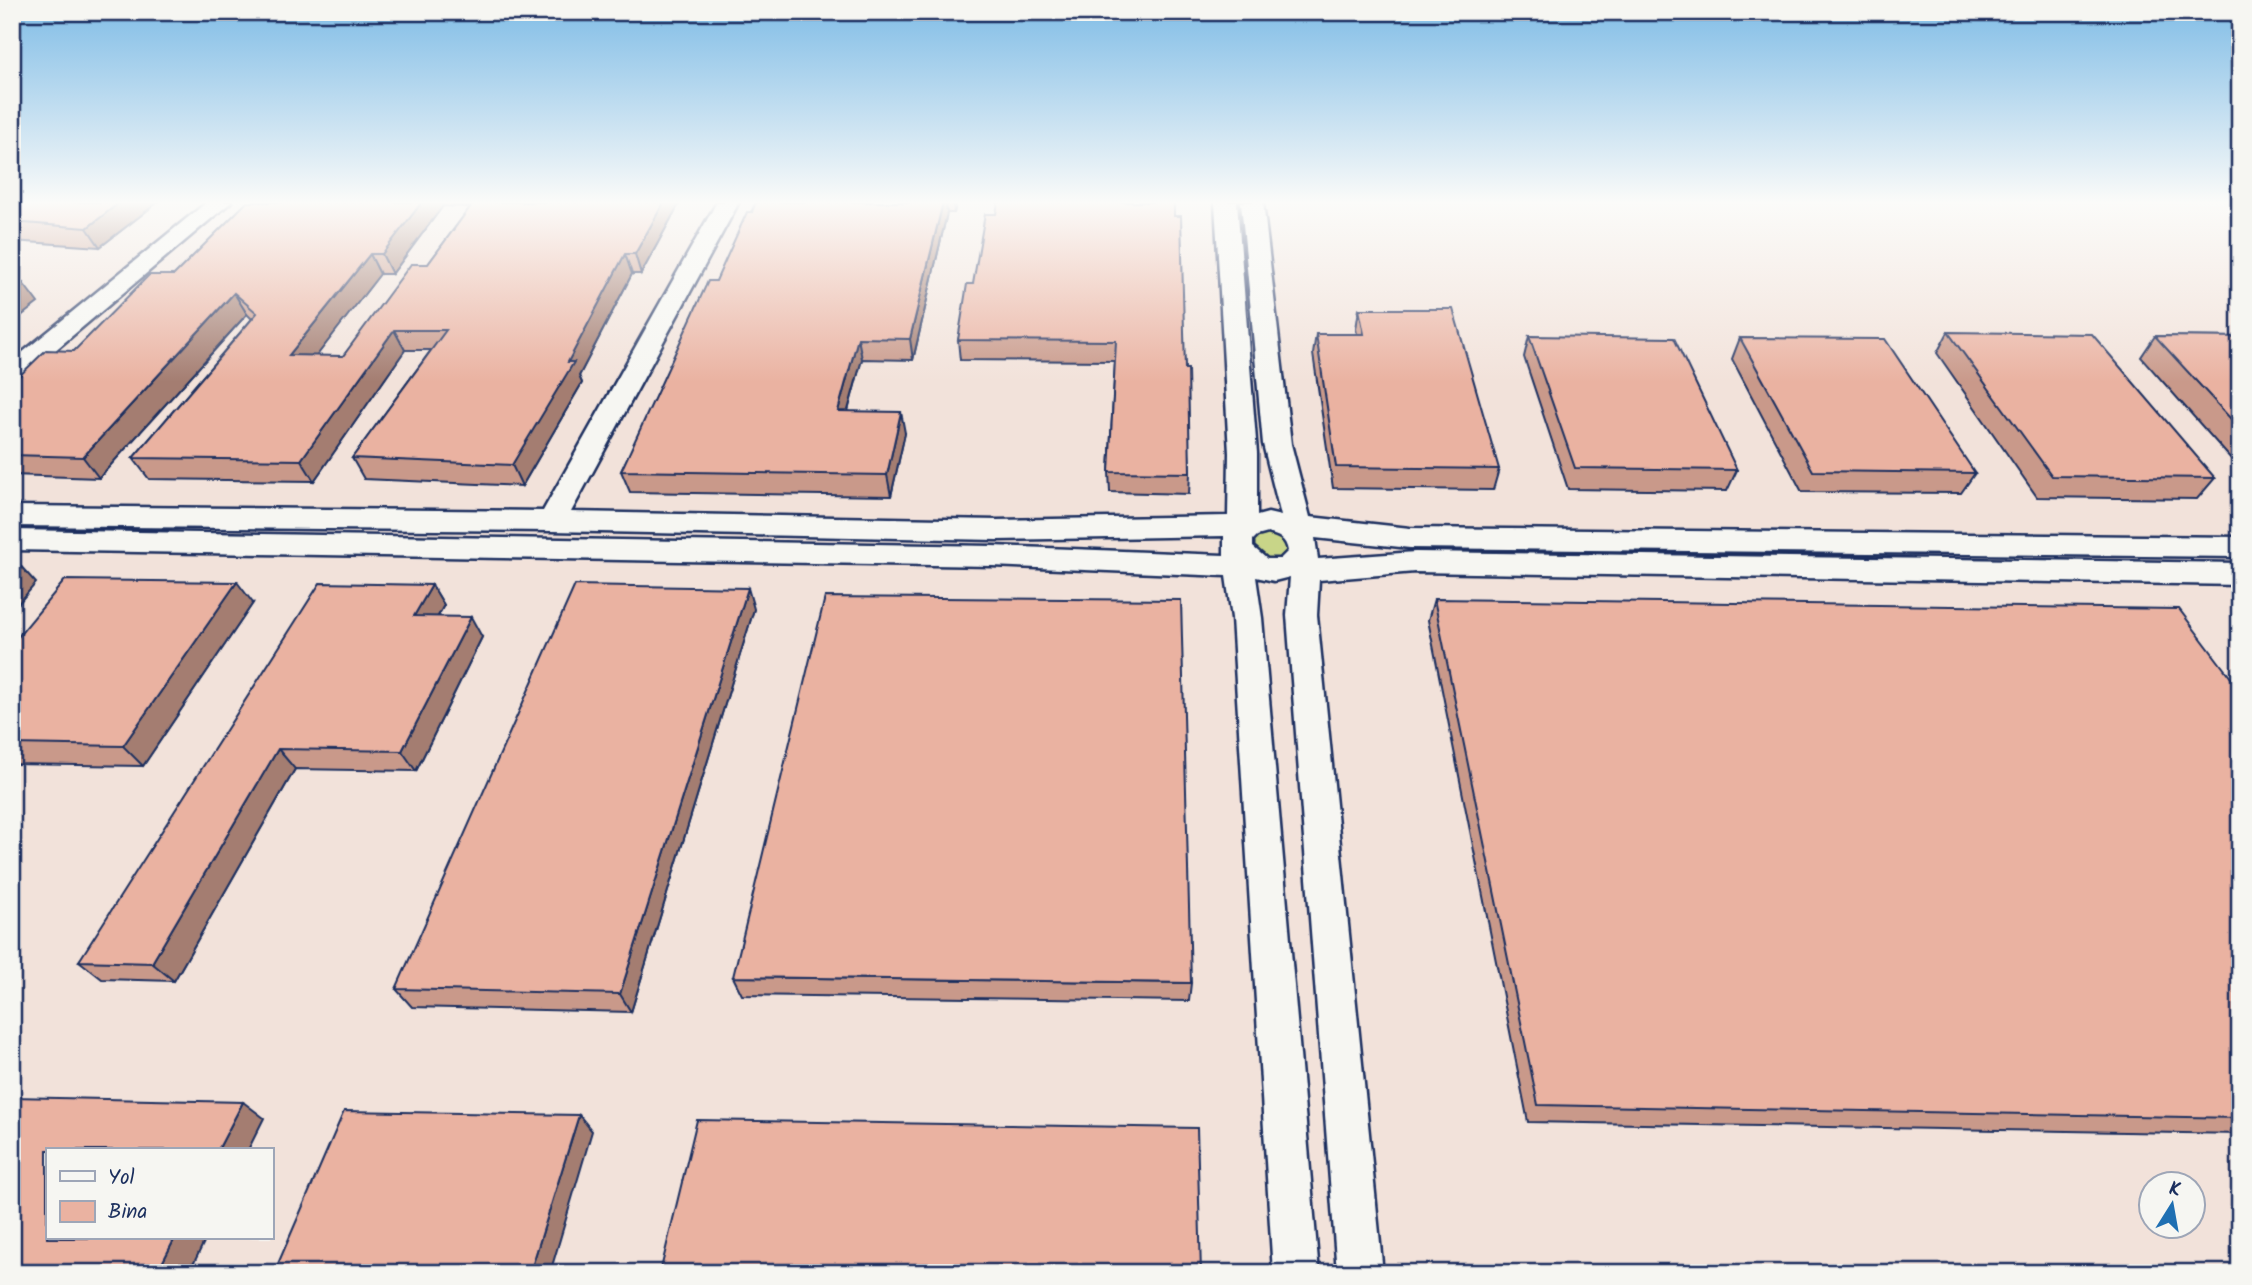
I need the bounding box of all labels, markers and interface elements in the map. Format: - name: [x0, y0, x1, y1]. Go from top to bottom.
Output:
- legend: [46, 1148, 273, 1240]
- text: Yol: [108, 1162, 135, 1195]
- north arrow: [2136, 1170, 2206, 1240]
- text: K: [2166, 1174, 2183, 1206]
- text: Bina: [108, 1196, 147, 1229]

